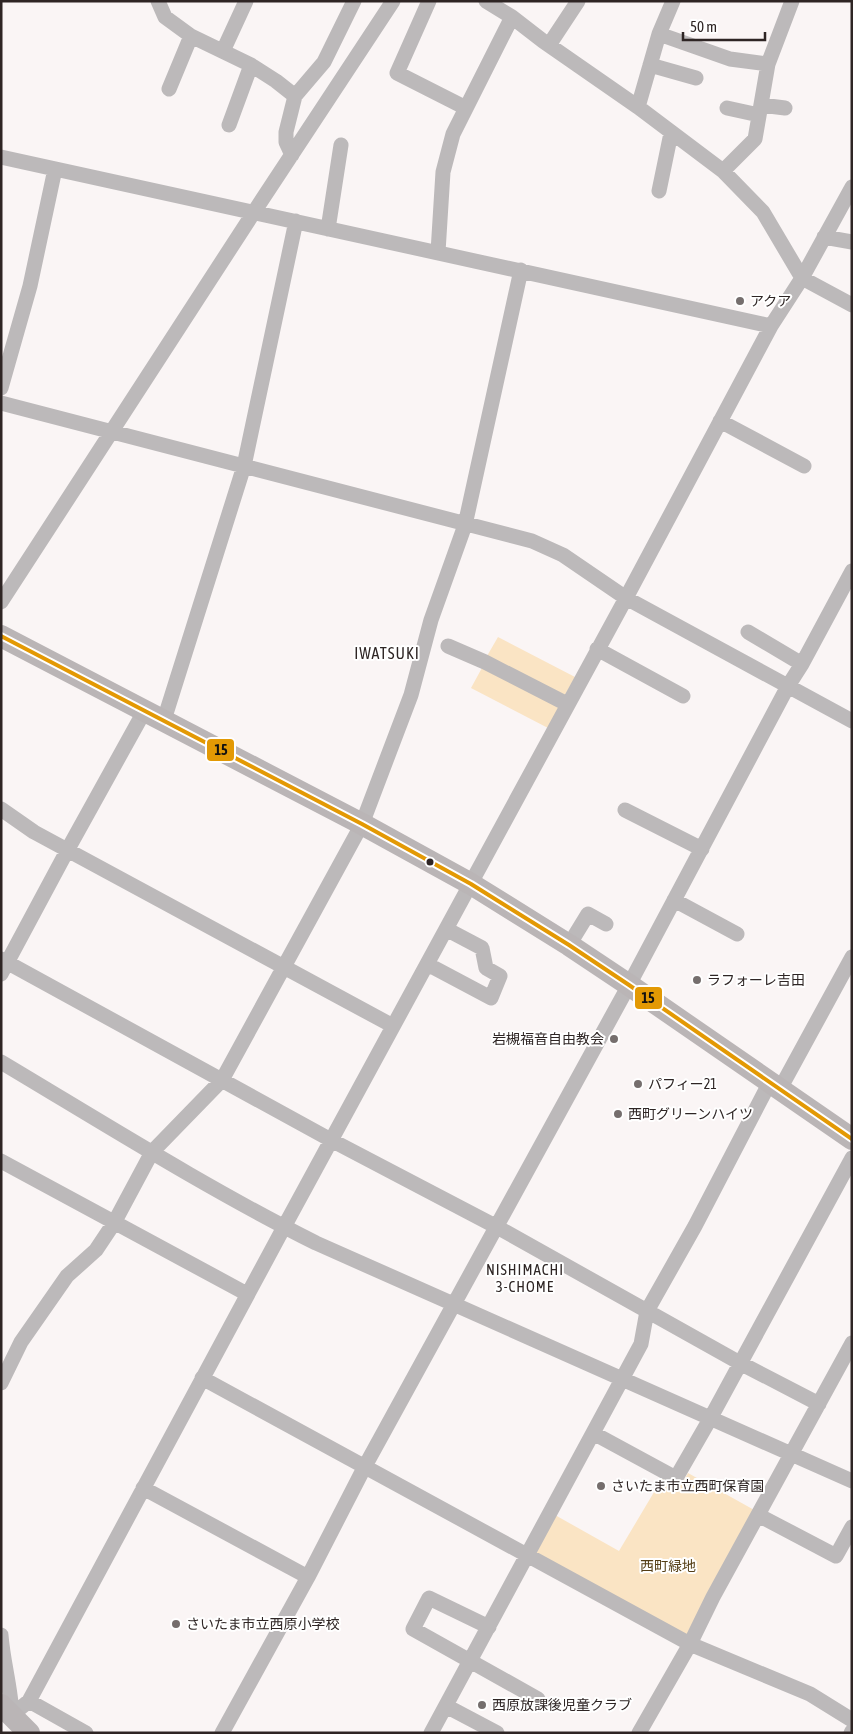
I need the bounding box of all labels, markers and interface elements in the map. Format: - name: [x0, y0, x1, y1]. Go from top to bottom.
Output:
- scale bar: [683, 10, 766, 42]
- text: 50 m: [690, 18, 717, 35]
- place label: アクア: [750, 293, 791, 309]
- marker: アクア: [734, 295, 746, 307]
- district label: IWATSUKI: [354, 644, 420, 662]
- line badge: 15: [206, 738, 235, 762]
- text: 15: [214, 742, 228, 758]
- unlabelled marker: [425, 857, 435, 867]
- place label: ラフォーレ吉田: [707, 972, 805, 988]
- marker: ラフォーレ吉田: [691, 974, 703, 986]
- line badge: 15: [634, 986, 663, 1010]
- text: 15: [641, 990, 655, 1006]
- place label: 岩槻福音自由教会: [492, 1031, 604, 1047]
- marker: 岩槻福音自由教会: [608, 1033, 620, 1045]
- place label: パフィー21: [648, 1076, 717, 1092]
- marker: パフィー21: [632, 1078, 644, 1090]
- place label: 西町グリーンハイツ: [628, 1106, 753, 1122]
- marker: 西町グリーンハイツ: [612, 1108, 624, 1120]
- district label: NISHIMACHI 3-CHOME: [486, 1261, 564, 1295]
- place label: さいたま市立西町保育園: [611, 1478, 765, 1494]
- marker: さいたま市立西町保育園: [595, 1480, 607, 1492]
- park label: 西町緑地: [640, 1558, 696, 1574]
- place label: さいたま市立西原小学校: [186, 1616, 340, 1632]
- marker: さいたま市立西原小学校: [170, 1618, 182, 1630]
- place label: 西原放課後児童クラブ: [492, 1697, 632, 1713]
- marker: 西原放課後児童クラブ: [476, 1699, 488, 1711]

